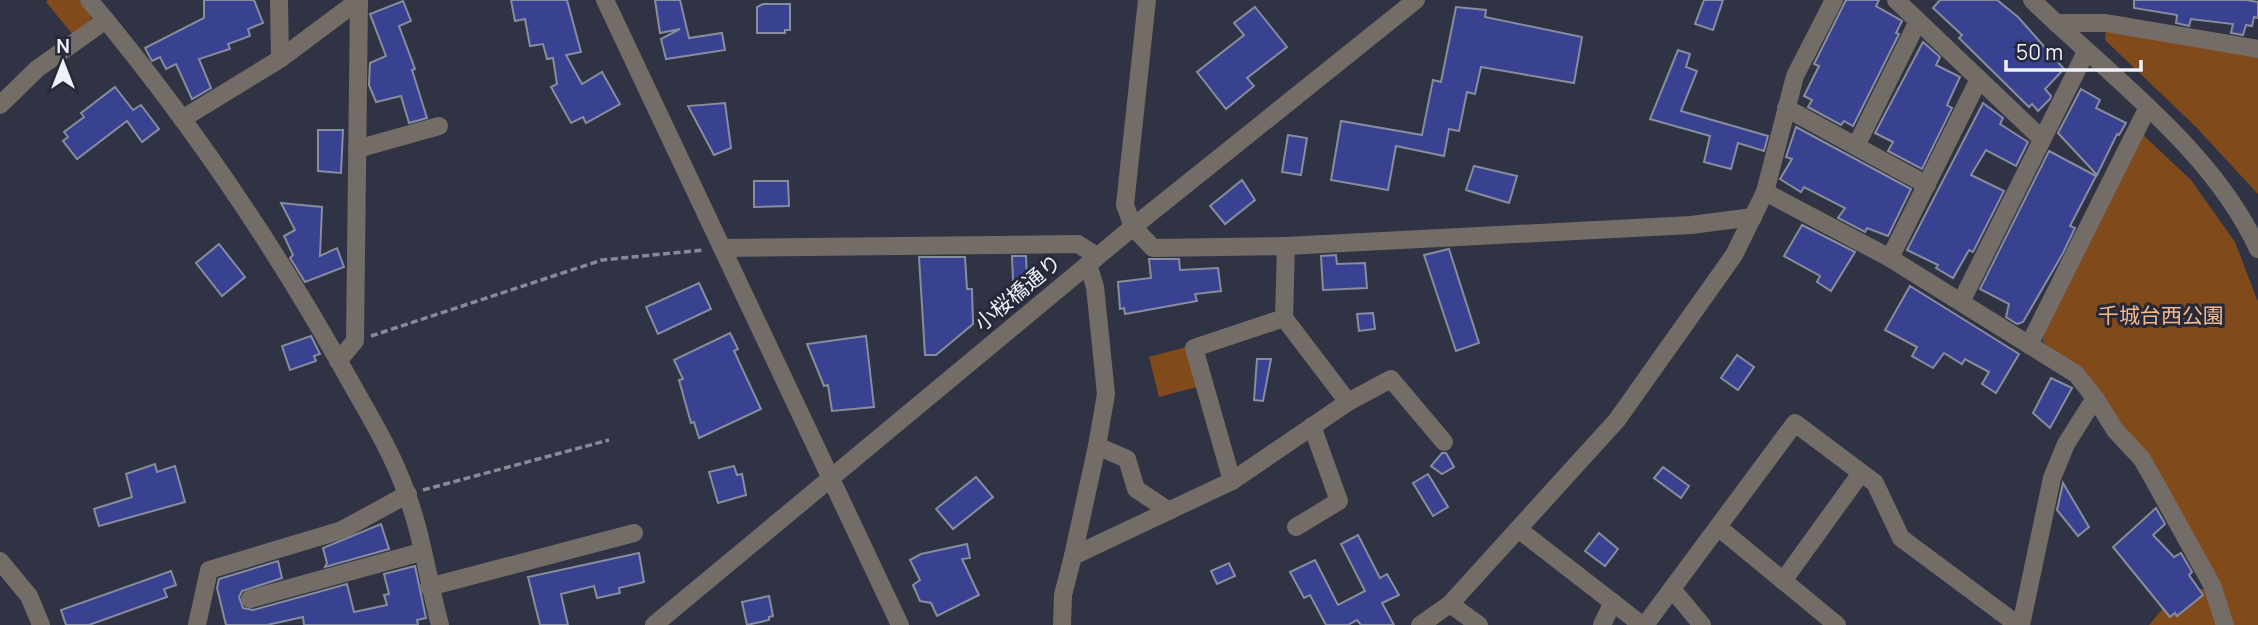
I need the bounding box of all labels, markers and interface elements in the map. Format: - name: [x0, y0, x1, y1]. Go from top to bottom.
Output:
- north arrow: [28, 28, 98, 98]
- scale bar: [2006, 28, 2141, 72]
- text: N: [56, 33, 70, 59]
- text: 50 m: [2016, 38, 2063, 66]
- street label: 小桜橋通り: [968, 248, 1067, 337]
- park label: 千城台西公園: [2098, 301, 2224, 329]

